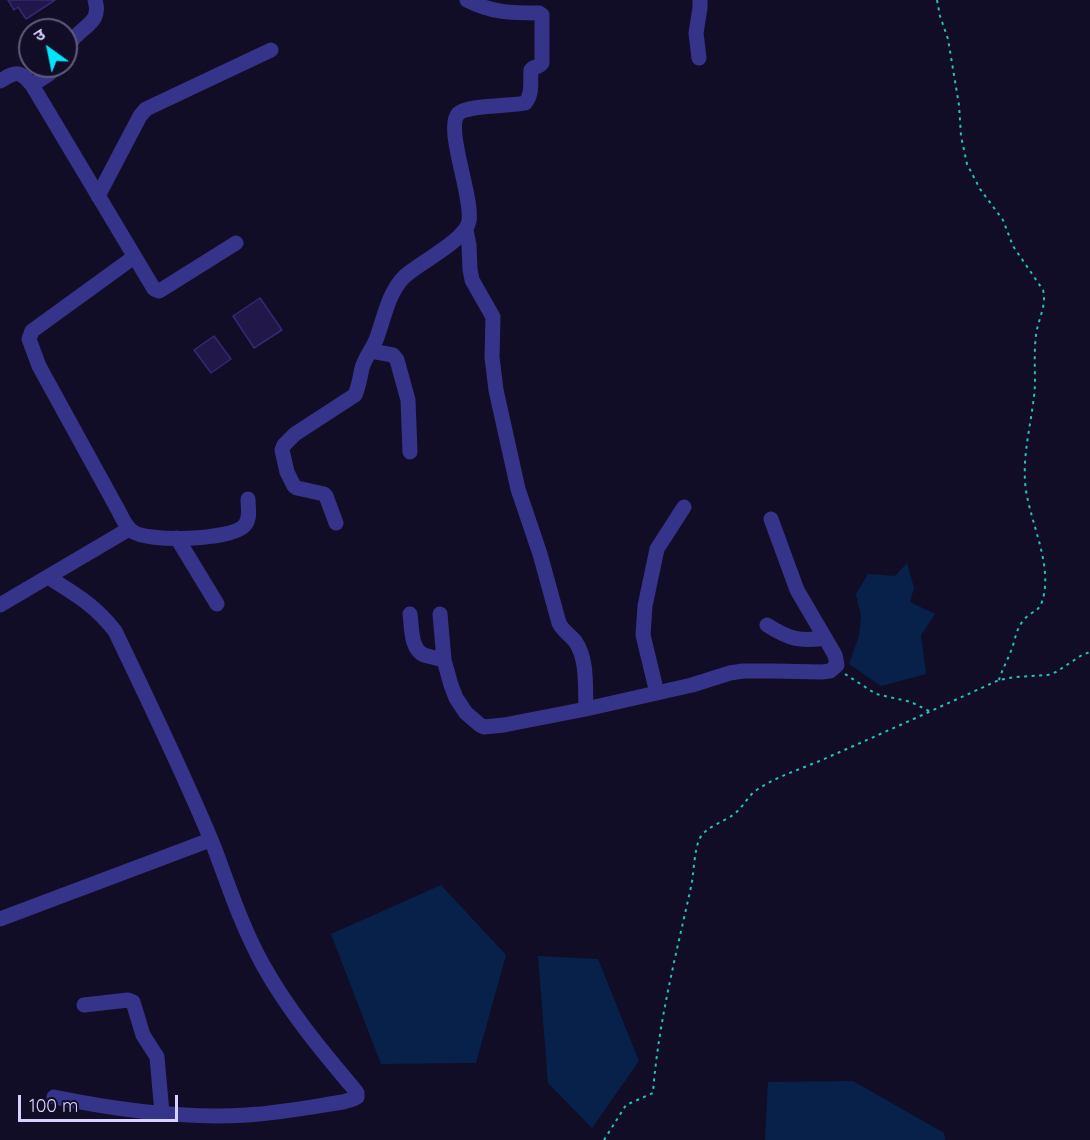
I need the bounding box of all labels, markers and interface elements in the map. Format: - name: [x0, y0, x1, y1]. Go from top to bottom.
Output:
- north arrow: [18, 18, 78, 78]
- text: उ: [30, 24, 49, 46]
- scale bar: [21, 1083, 182, 1121]
- text: 100 m: [29, 1094, 78, 1117]

